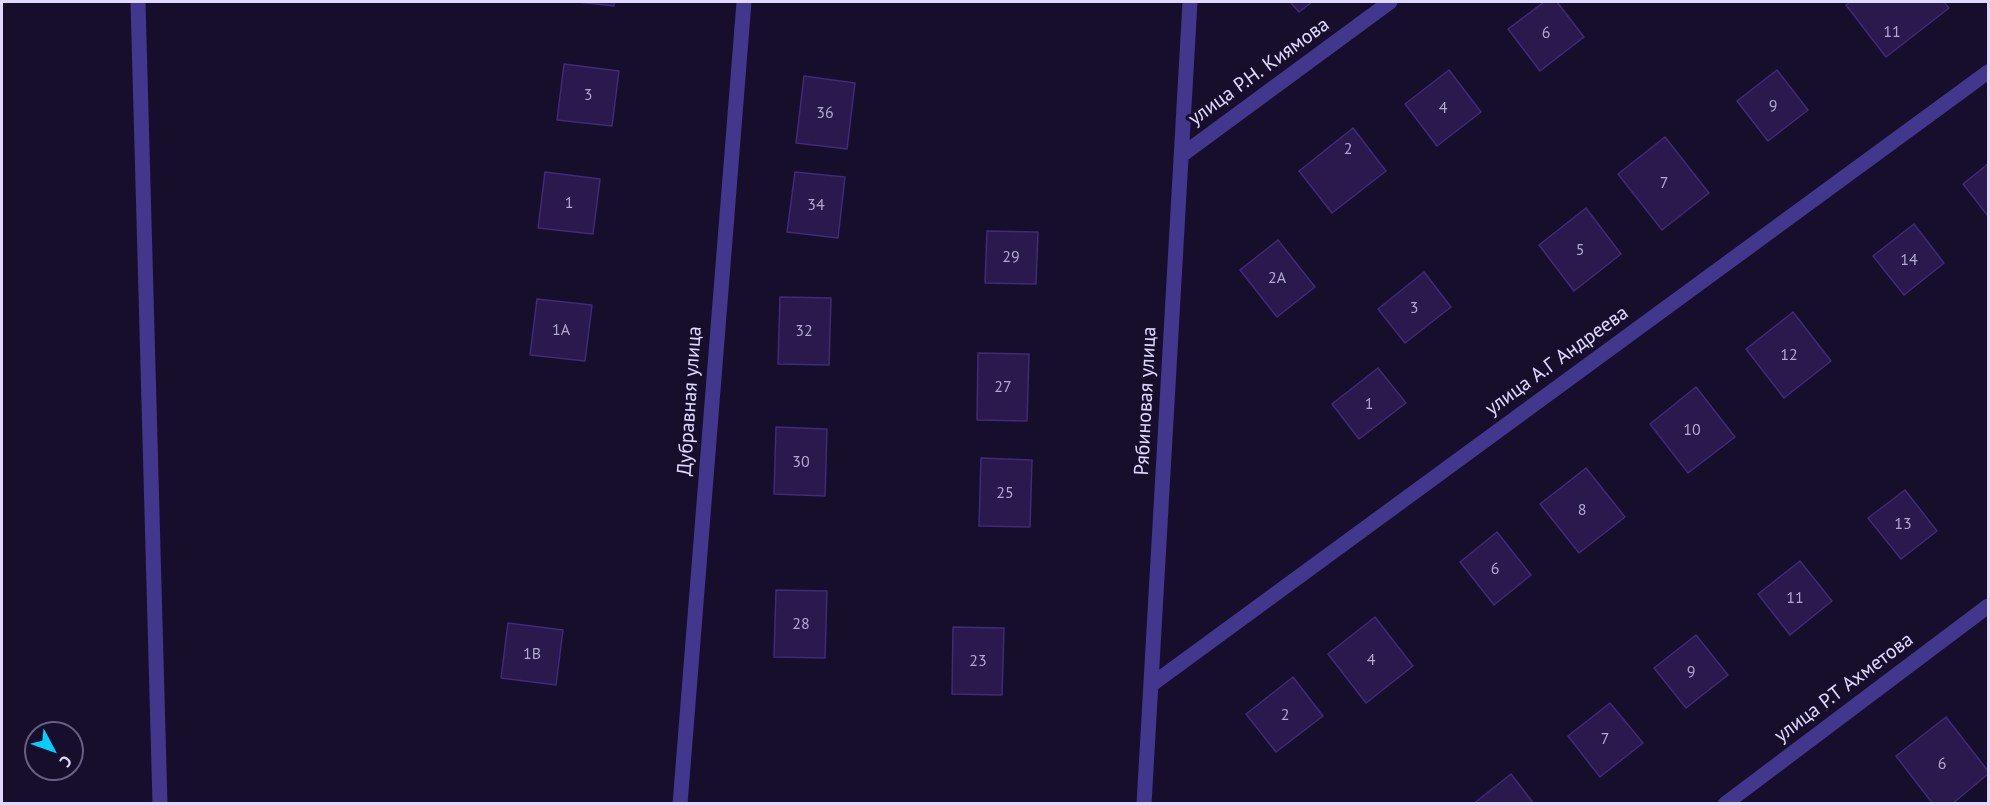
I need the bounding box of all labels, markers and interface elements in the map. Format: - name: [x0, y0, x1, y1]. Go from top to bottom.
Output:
- street label: улица Р.Н. Киямова: [1184, 13, 1334, 131]
- house number: 11: [1883, 22, 1901, 42]
- house number: 6: [1542, 23, 1550, 43]
- house number: 3: [584, 85, 592, 105]
- house number: 9: [1769, 96, 1777, 116]
- house number: 4: [1439, 98, 1447, 118]
- house number: 36: [816, 103, 834, 123]
- house number: 2: [1344, 139, 1352, 159]
- house number: 7: [1660, 173, 1668, 193]
- house number: 1: [565, 193, 573, 213]
- house number: 34: [807, 195, 825, 215]
- house number: 5: [1576, 240, 1584, 260]
- house number: 29: [1002, 247, 1020, 267]
- house number: 14: [1900, 250, 1918, 270]
- house number: 2А: [1268, 268, 1286, 288]
- house number: 3: [1410, 298, 1418, 318]
- street label: улица А.Г Андреева: [1481, 301, 1633, 421]
- house number: 1А: [552, 320, 570, 340]
- house number: 32: [795, 321, 813, 341]
- street label: Дубравная улица: [673, 325, 707, 477]
- street label: Рябиновая улица: [1130, 326, 1162, 476]
- house number: 12: [1780, 345, 1798, 365]
- house number: 27: [994, 377, 1012, 397]
- house number: 1: [1365, 394, 1373, 414]
- house number: 10: [1683, 420, 1701, 440]
- house number: 30: [792, 452, 810, 472]
- house number: 25: [996, 483, 1014, 503]
- house number: 8: [1578, 500, 1586, 520]
- house number: 13: [1894, 514, 1912, 534]
- house number: 6: [1491, 559, 1499, 579]
- house number: 11: [1786, 588, 1804, 608]
- house number: 28: [792, 614, 810, 634]
- street label: улица Р.Т Ахметова: [1770, 628, 1918, 748]
- house number: 1В: [523, 644, 541, 664]
- house number: 4: [1367, 650, 1375, 670]
- house number: 23: [969, 651, 987, 671]
- house number: 9: [1687, 662, 1695, 682]
- house number: 2: [1281, 705, 1289, 725]
- north arrow: [24, 721, 84, 781]
- house number: 7: [1601, 729, 1609, 749]
- text: С: [56, 752, 77, 771]
- house number: 6: [1938, 754, 1946, 774]

